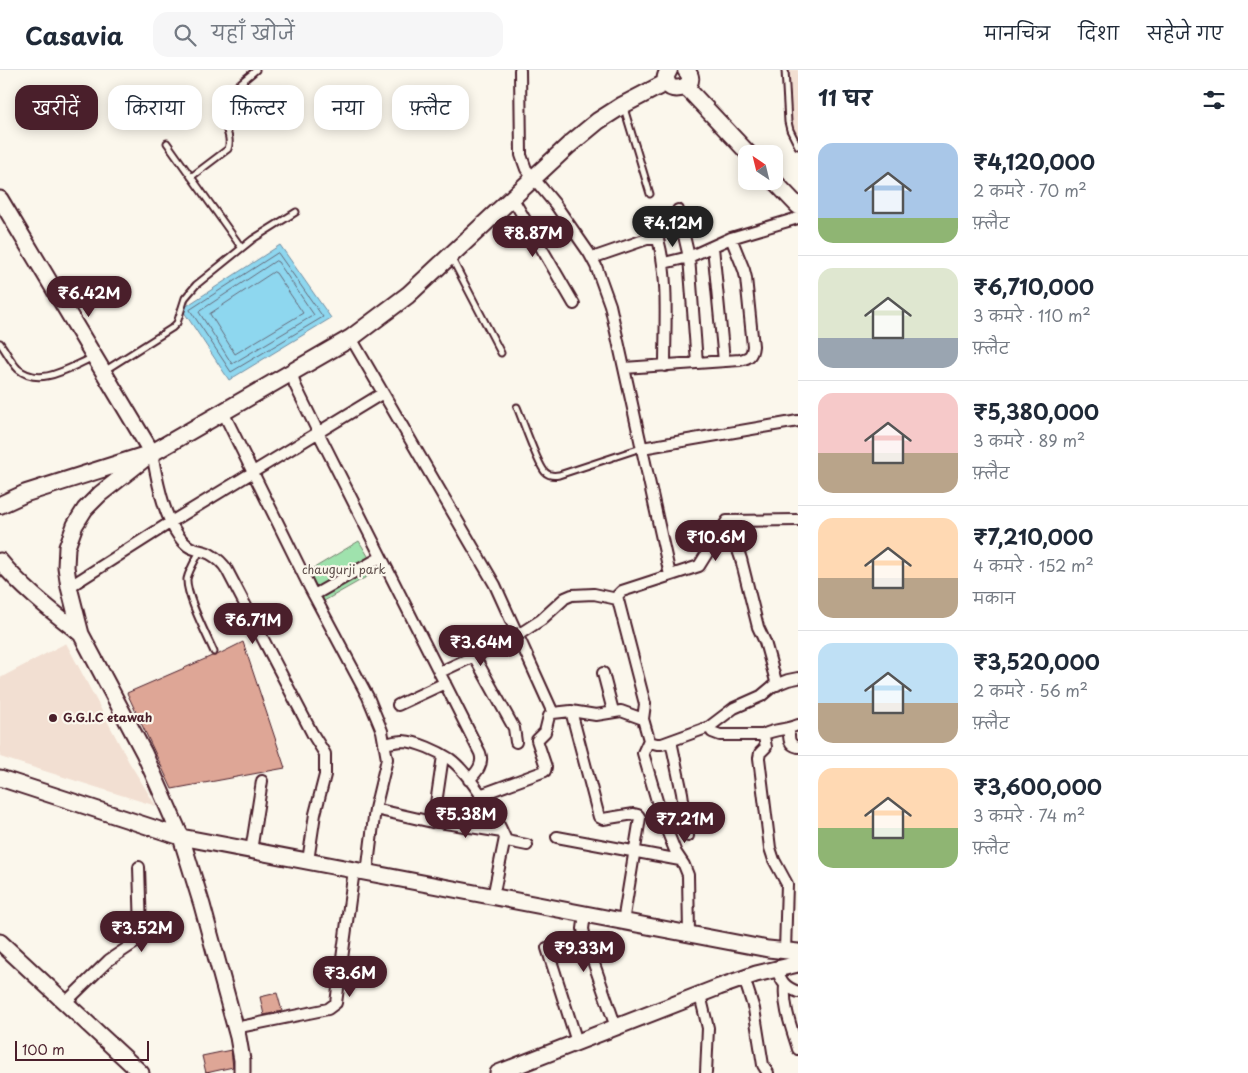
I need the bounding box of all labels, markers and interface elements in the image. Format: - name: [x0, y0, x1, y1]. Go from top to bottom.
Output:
- search box: [153, 12, 503, 57]
- text: Casavia: [25, 17, 123, 53]
- text: यहाँ खोजें: [211, 18, 294, 46]
- text: मानचित्र: [984, 19, 1050, 46]
- text: दिशा: [1078, 19, 1119, 46]
- text: सहेजे गए: [1147, 19, 1223, 46]
- icon: search: [171, 21, 199, 49]
- text: 11 घर: [818, 81, 872, 113]
- chip: खरीदें: [15, 85, 98, 130]
- chip: किराया: [108, 85, 202, 130]
- chip: फ़िल्टर: [212, 85, 304, 130]
- chip: नया: [314, 85, 382, 130]
- chip: फ़्लैट: [392, 85, 469, 130]
- icon: filters: [1200, 86, 1228, 114]
- north arrow: [738, 145, 782, 190]
- map controls: [738, 145, 783, 190]
- text: ₹4,120,000: [973, 145, 1095, 177]
- icon: home: [858, 163, 918, 223]
- text: 2 कमरे · 70 m²: [973, 178, 1087, 202]
- pin: ₹4.12M: [632, 206, 714, 248]
- text: ₹4.12M: [643, 210, 703, 234]
- text: फ़्लैट: [973, 210, 1009, 234]
- pin: ₹8.87M: [492, 216, 574, 258]
- text: ₹8.87M: [503, 220, 563, 244]
- text: ₹6,710,000: [973, 270, 1094, 302]
- pin: ₹6.42M: [48, 276, 130, 318]
- text: ₹6.42M: [58, 280, 120, 304]
- icon: home: [858, 288, 918, 348]
- text: 3 कमरे · 110 m²: [973, 303, 1091, 327]
- text: फ़्लैट: [973, 335, 1009, 359]
- text: ₹5,380,000: [973, 395, 1099, 427]
- icon: home: [858, 413, 918, 473]
- text: 3 कमरे · 89 m²: [973, 428, 1085, 452]
- text: फ़्लैट: [973, 460, 1009, 484]
- pin: ₹10.6M: [675, 520, 757, 562]
- text: ₹7,210,000: [973, 520, 1093, 552]
- text: ₹10.6M: [686, 524, 746, 548]
- icon: home: [858, 538, 918, 598]
- text: 4 कमरे · 152 m²: [973, 553, 1094, 577]
- park label: chaugurji park: [302, 560, 386, 578]
- text: मकान: [973, 585, 1015, 609]
- pin: ₹6.71M: [212, 602, 294, 645]
- text: ₹6.71M: [225, 607, 281, 631]
- pin: ₹3.64M: [440, 624, 522, 667]
- text: ₹3.64M: [450, 629, 512, 653]
- text: ₹3,520,000: [973, 645, 1100, 677]
- icon: home: [858, 663, 918, 723]
- text: 2 कमरे · 56 m²: [973, 678, 1088, 702]
- place label: G.G.I.C etawah: [63, 708, 152, 726]
- text: फ़्लैट: [973, 710, 1009, 734]
- marker: G.G.I.C etawah: [47, 712, 59, 724]
- text: ₹3,600,000: [973, 770, 1102, 802]
- icon: home: [858, 788, 918, 848]
- pin: ₹5.38M: [425, 796, 507, 839]
- text: ₹5.38M: [435, 801, 497, 825]
- pin: ₹7.21M: [644, 802, 726, 844]
- text: 3 कमरे · 74 m²: [973, 803, 1085, 827]
- text: ₹7.21M: [656, 806, 714, 830]
- text: फ़्लैट: [973, 835, 1009, 859]
- pin: ₹3.52M: [101, 910, 183, 953]
- text: ₹3.52M: [111, 915, 173, 939]
- pin: ₹9.33M: [543, 930, 625, 973]
- text: ₹9.33M: [554, 935, 614, 959]
- pin: ₹3.6M: [315, 956, 385, 998]
- text: ₹3.6M: [324, 960, 376, 984]
- scale bar: [15, 1038, 149, 1061]
- text: 100 m: [22, 1039, 65, 1060]

